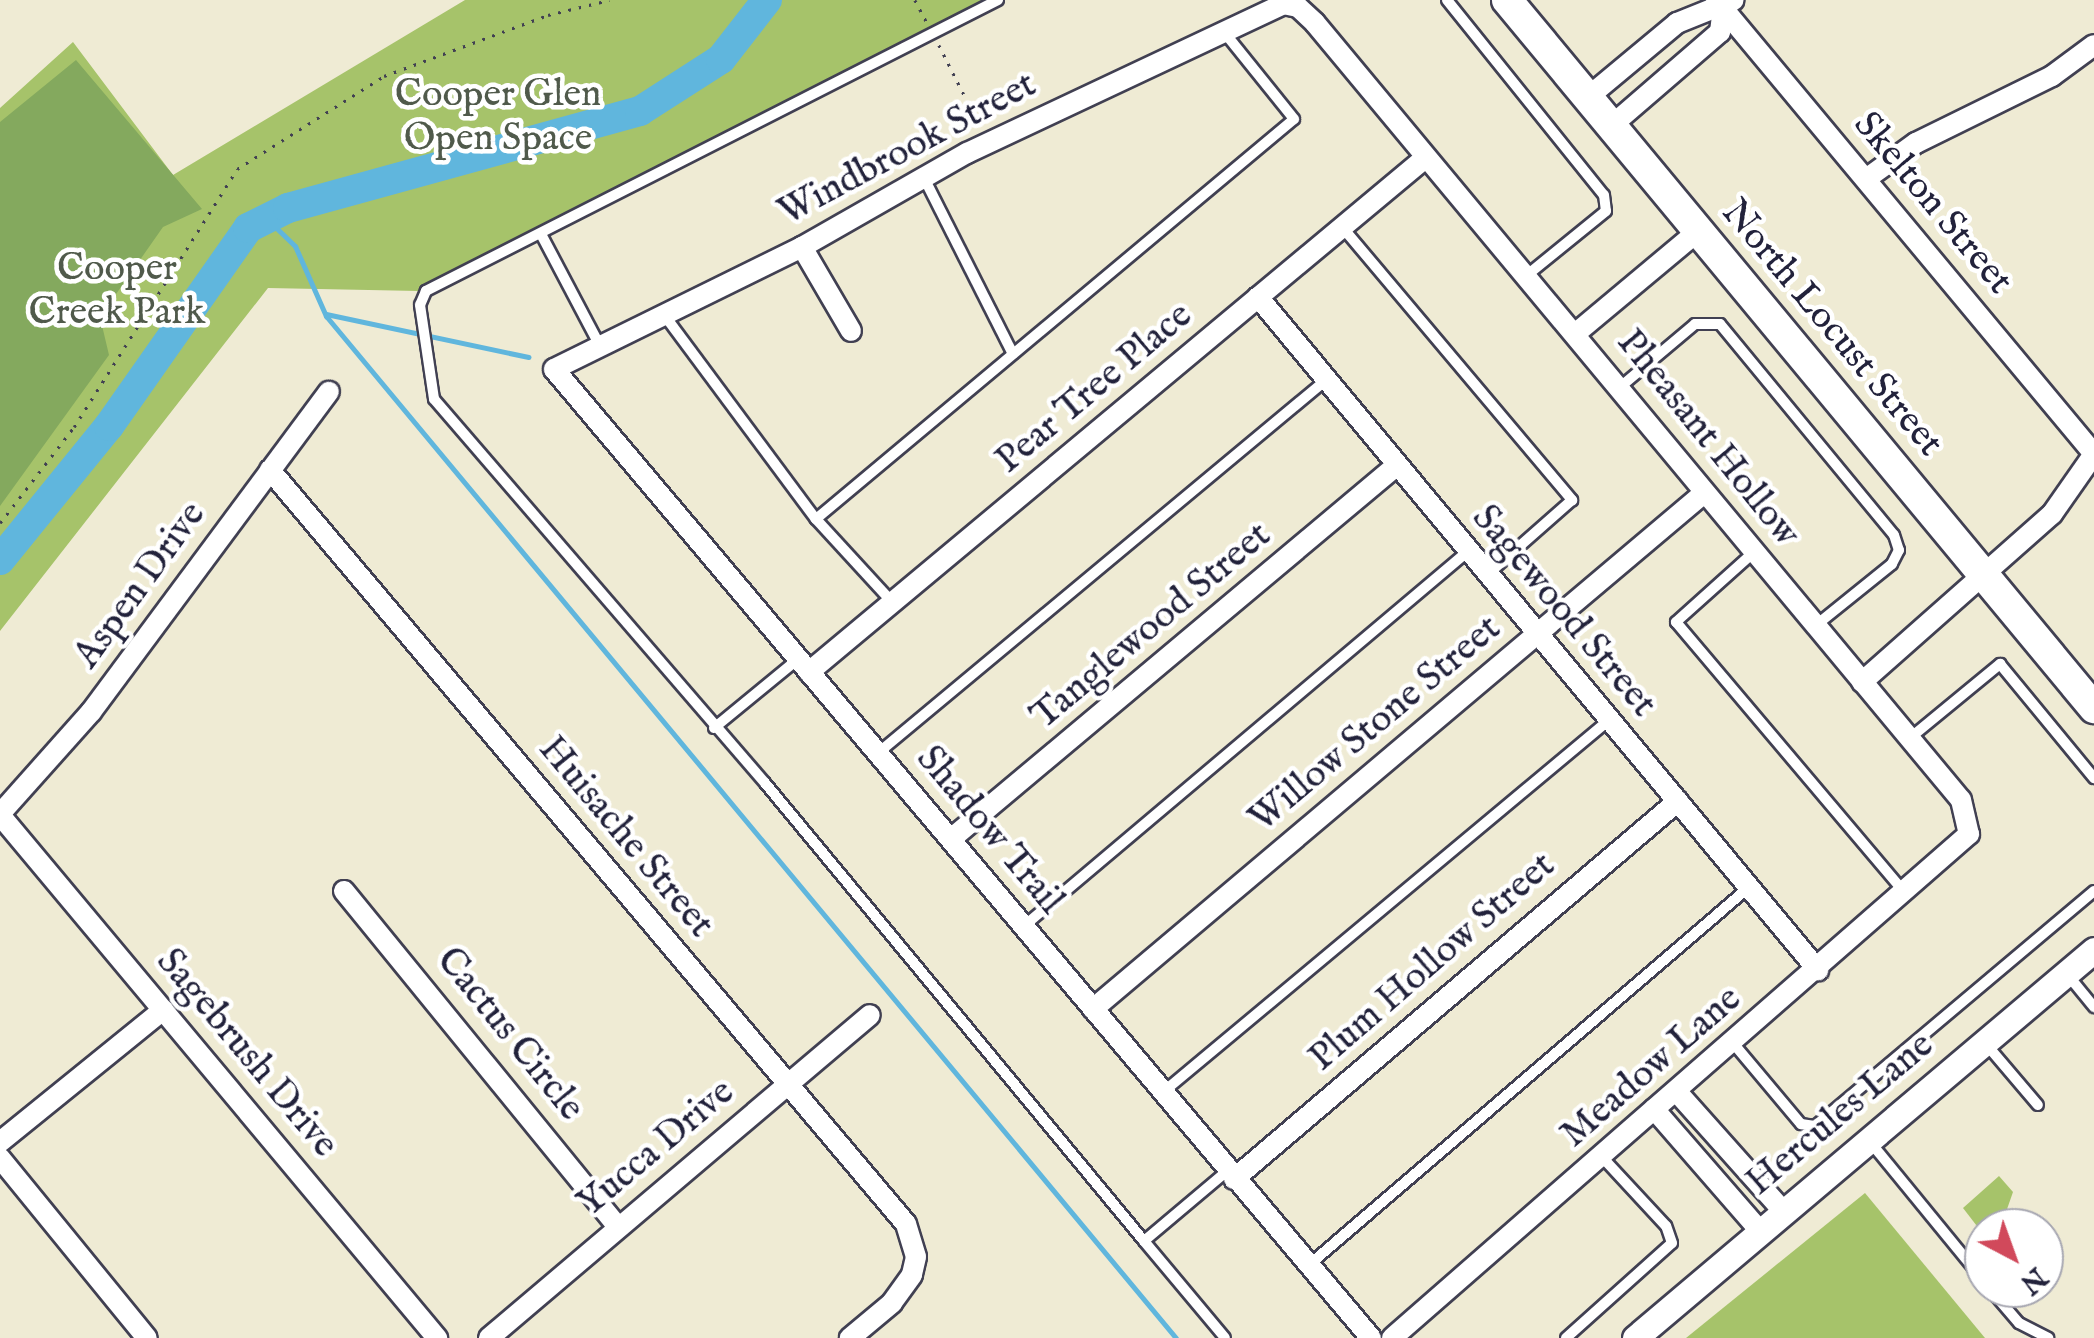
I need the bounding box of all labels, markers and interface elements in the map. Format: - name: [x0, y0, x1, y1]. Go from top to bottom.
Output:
- street label: Windbrook Street: [772, 63, 1044, 237]
- park label: Cooper Glen Open Space: [395, 73, 601, 162]
- street label: Skelton Street: [1843, 104, 2021, 304]
- street label: North Locust Street: [1710, 192, 1952, 466]
- park label: Cooper Creek Park: [29, 247, 205, 336]
- street label: Pear Tree Place: [988, 294, 1202, 484]
- street label: Pheasant Hollow: [1606, 322, 1808, 556]
- street label: Aspen Drive: [66, 494, 216, 678]
- street label: Sagewood Street: [1461, 497, 1665, 727]
- street label: Tanglewood Street: [1023, 514, 1281, 740]
- street label: Willow Stone Street: [1241, 607, 1511, 843]
- street label: Huisache Street: [528, 728, 722, 948]
- street label: Shadow Trail: [906, 738, 1072, 924]
- street label: Plum Hollow Street: [1301, 844, 1565, 1082]
- street label: Cactus Circle: [425, 939, 593, 1131]
- street label: Sagebrush Drive: [146, 940, 346, 1168]
- street label: Meadow Lane: [1553, 977, 1751, 1159]
- street label: Hercules Lane: [1738, 1024, 1944, 1206]
- street label: Yucca Drive: [570, 1071, 744, 1227]
- north arrow: [1964, 1208, 2064, 1308]
- text: N: [2012, 1258, 2053, 1301]

